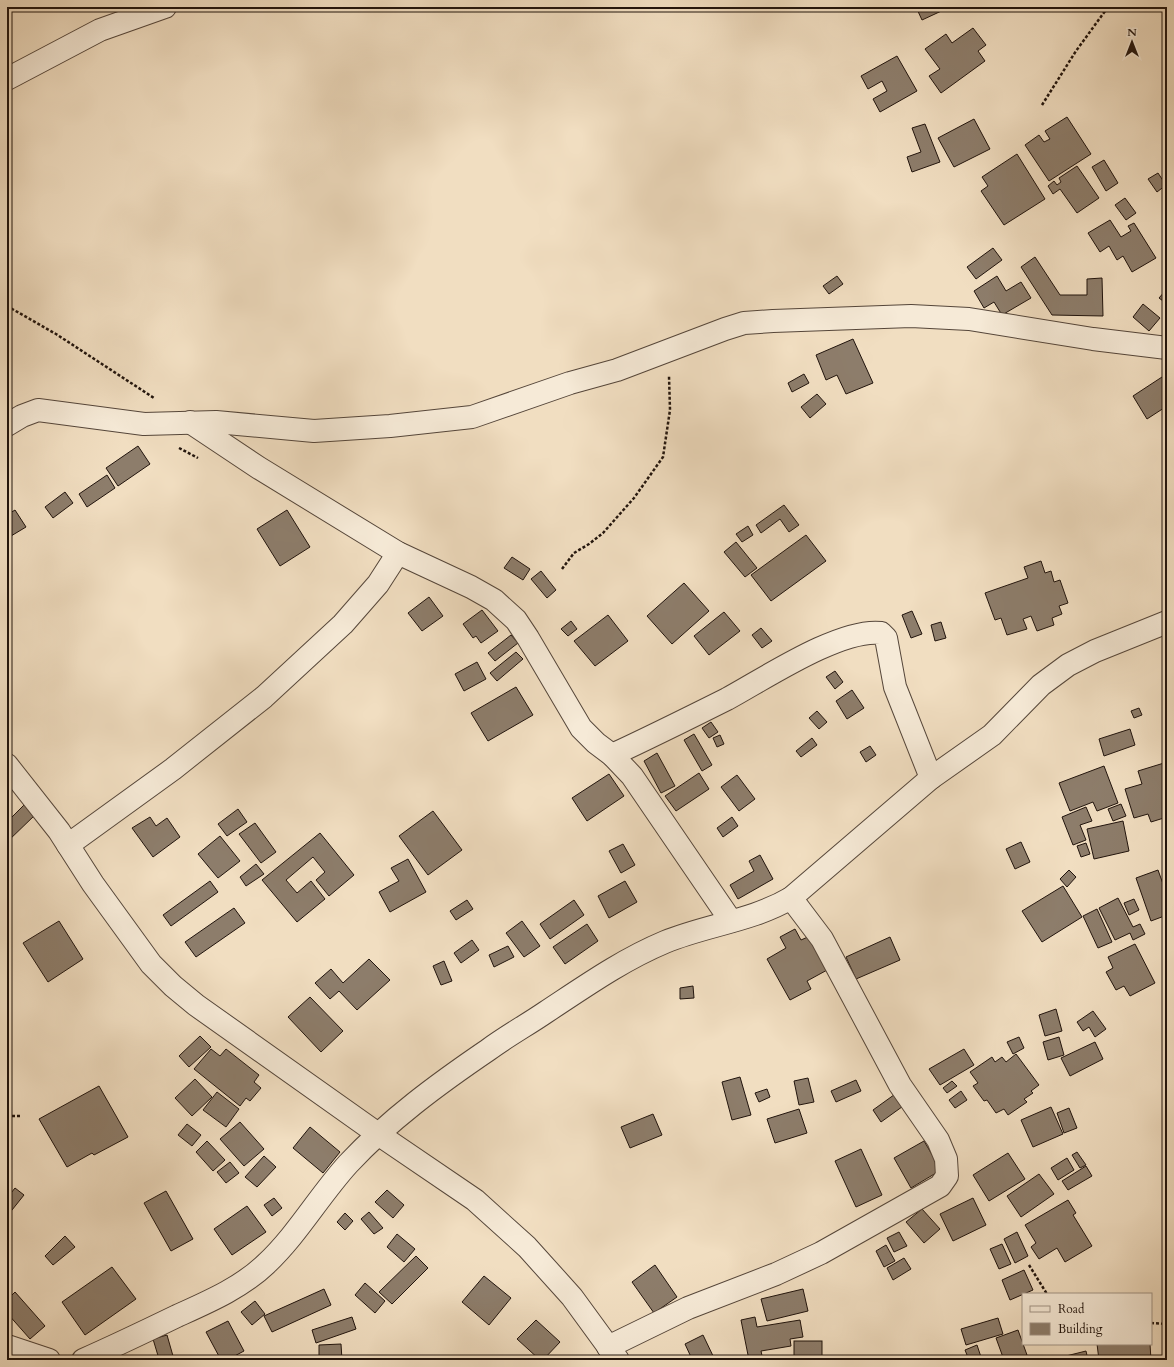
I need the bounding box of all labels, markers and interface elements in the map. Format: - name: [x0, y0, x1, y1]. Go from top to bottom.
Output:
- north arrow: [1112, 22, 1152, 62]
- text: N: [1127, 25, 1137, 40]
- legend: [1022, 1293, 1152, 1345]
- text: Road: [1058, 1301, 1085, 1317]
- text: Building: [1058, 1321, 1103, 1337]

